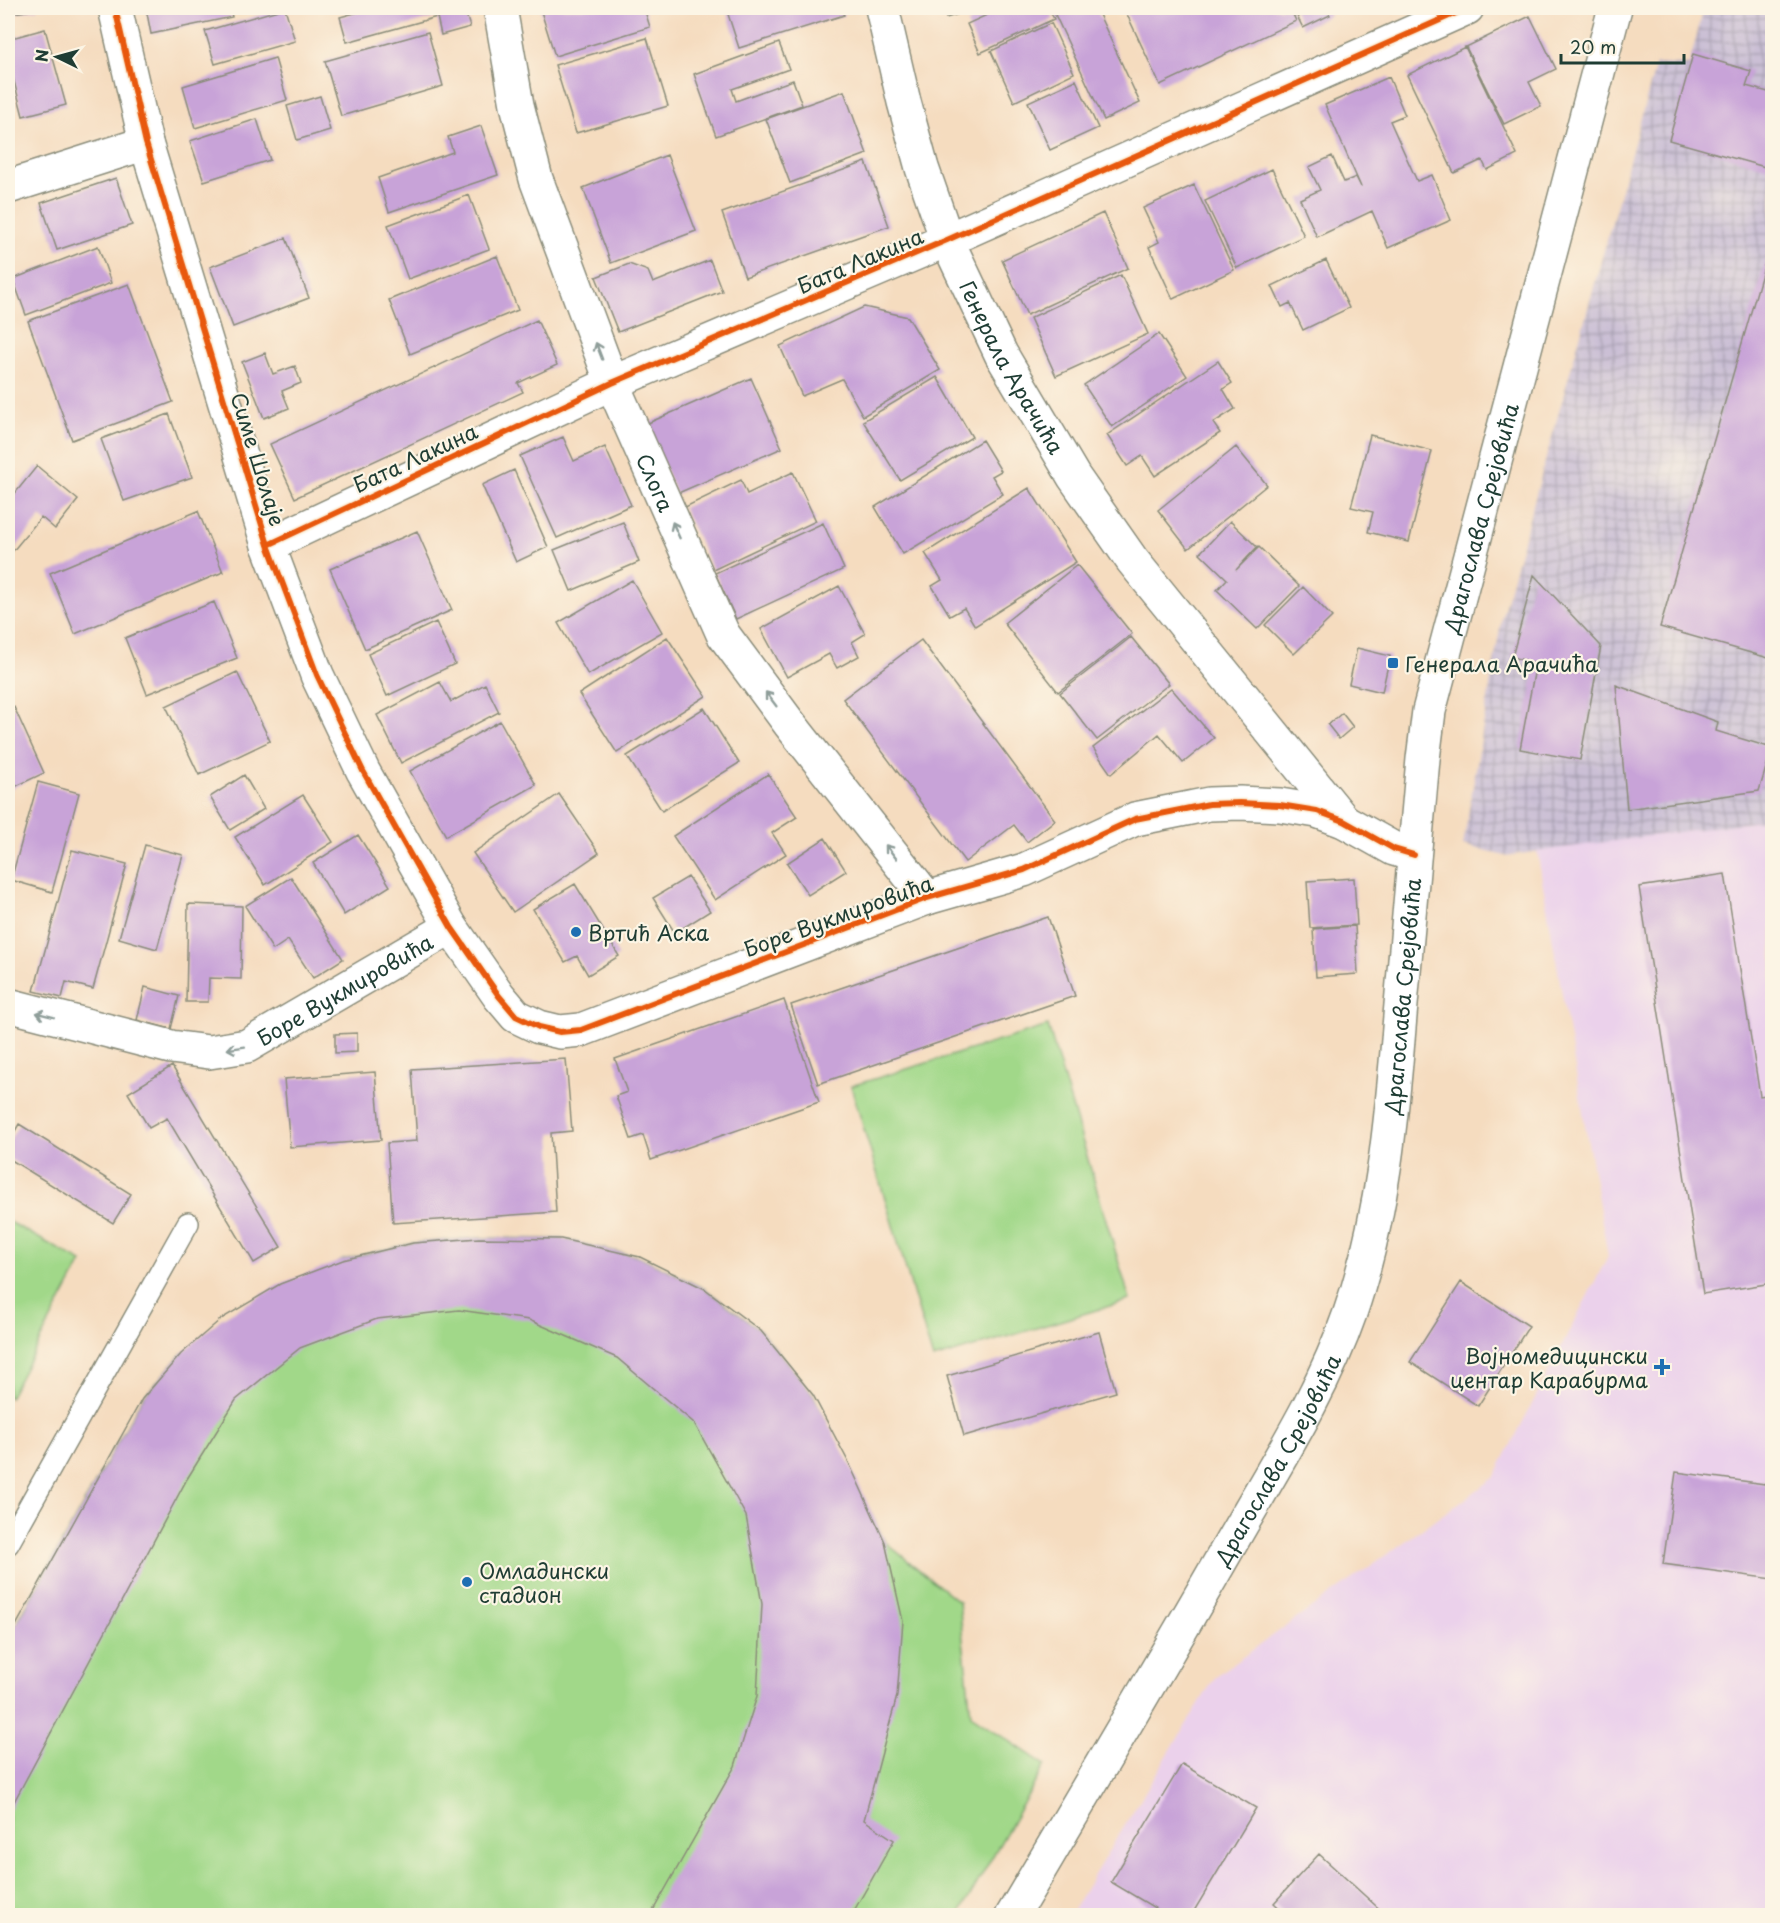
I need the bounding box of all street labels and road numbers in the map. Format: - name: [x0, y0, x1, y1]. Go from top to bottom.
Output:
- street label: Бата Лакина: [792, 219, 929, 301]
- street label: Генерала Арачића: [952, 275, 1073, 460]
- street label: Симе Шолаје: [223, 388, 295, 530]
- street label: Драгослава Срејовића: [1434, 399, 1526, 638]
- street label: Бата Лакина: [348, 414, 483, 500]
- street label: Слога: [629, 448, 683, 517]
- street label: Боре Вукмировића: [739, 866, 938, 964]
- street label: Драгослава Срејовића: [1375, 876, 1428, 1117]
- street label: Боре Вукмировића: [250, 925, 439, 1053]
- street label: Драгослава Срејовића: [1205, 1348, 1348, 1572]

